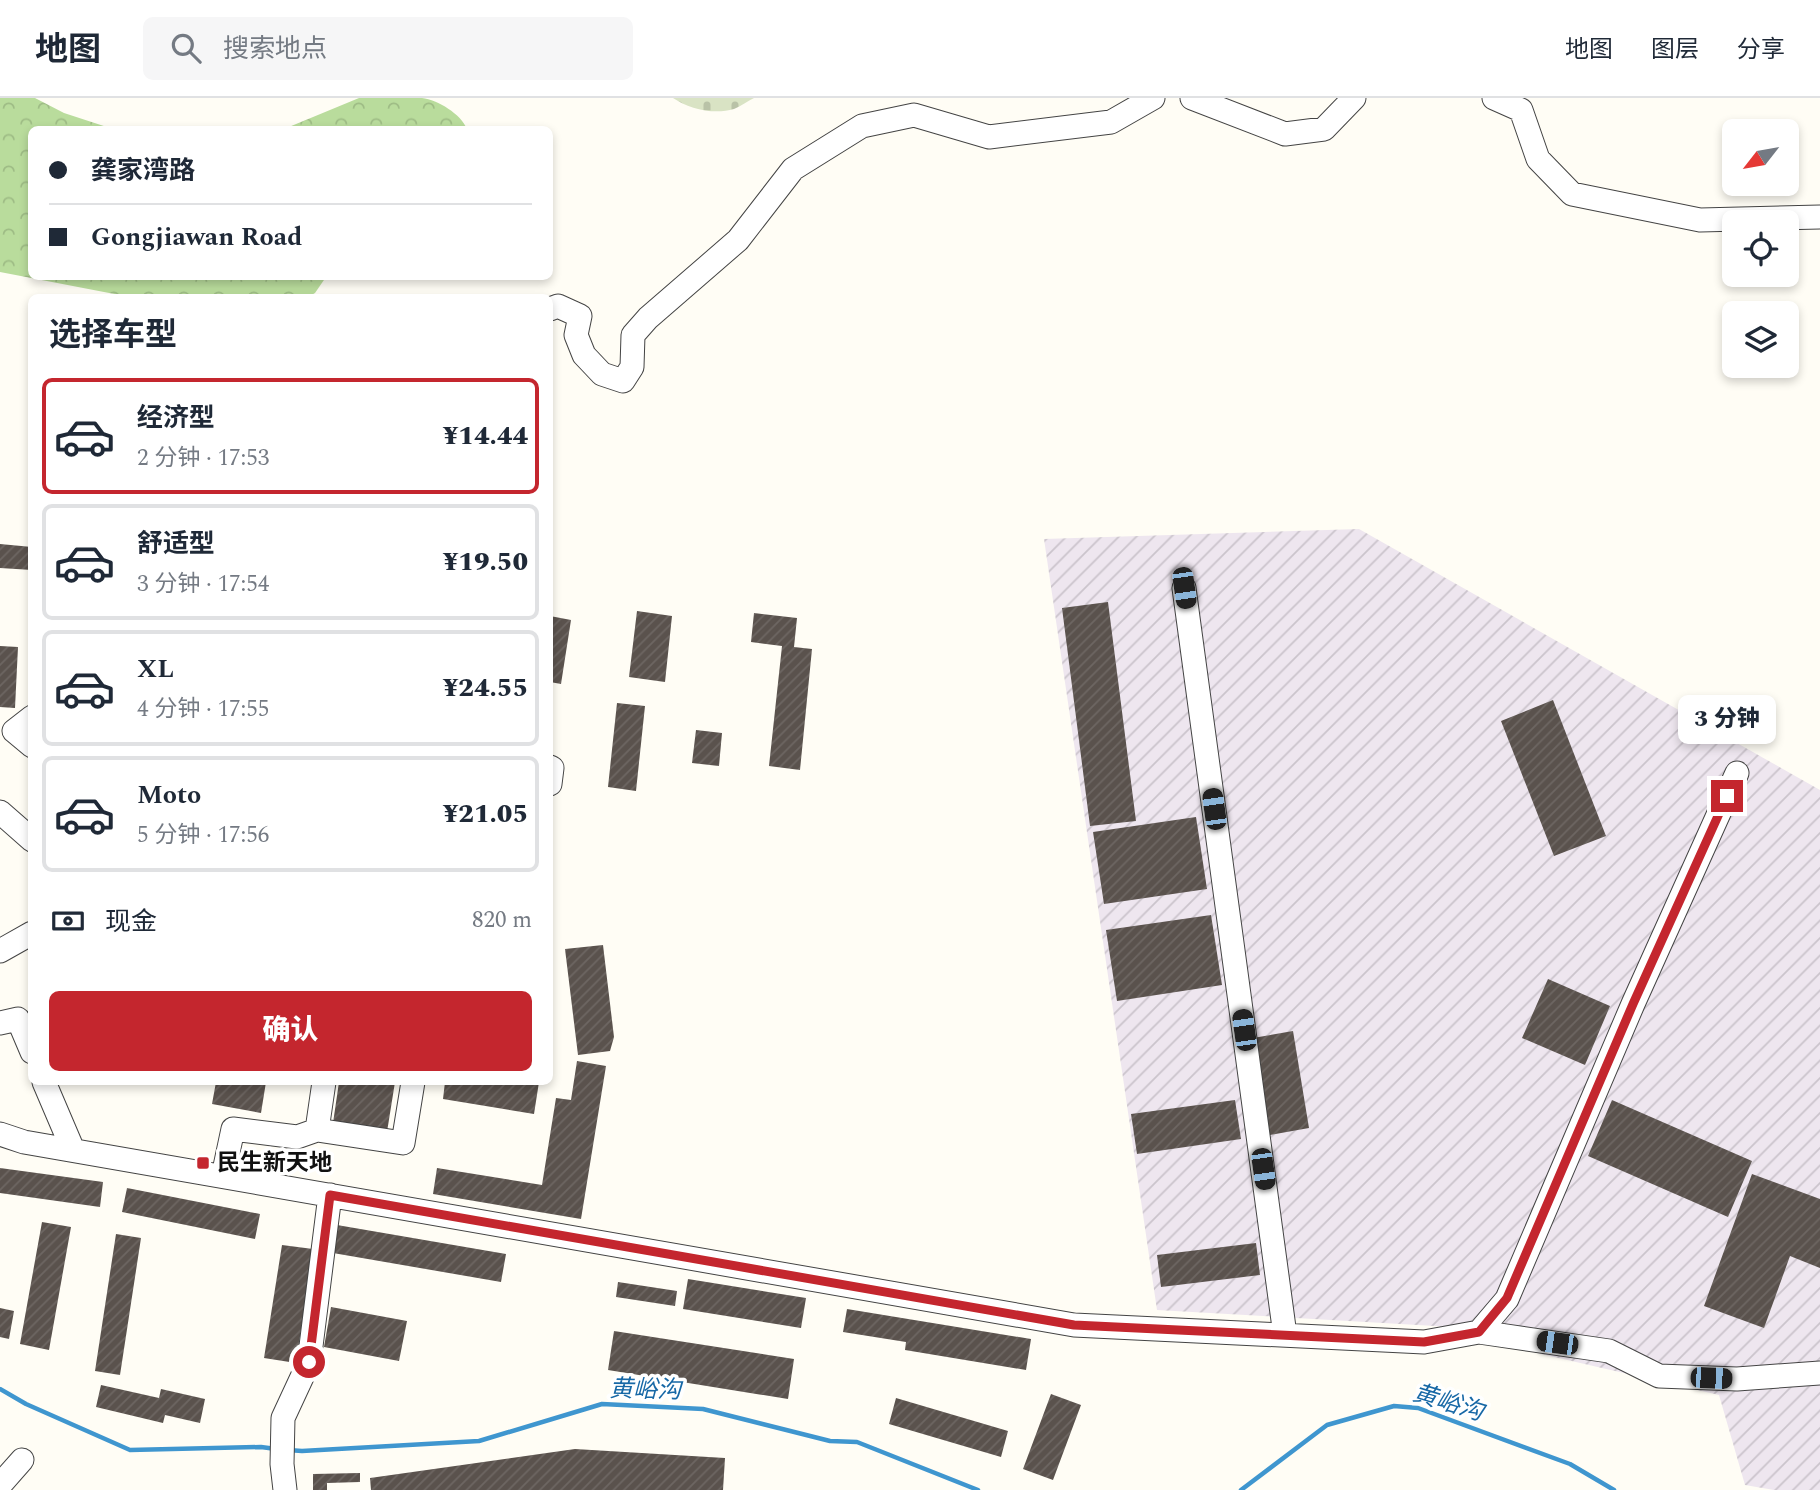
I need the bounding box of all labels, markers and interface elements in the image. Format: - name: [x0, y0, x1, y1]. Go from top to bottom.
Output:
- search box: [143, 17, 633, 80]
- text: 地图: [35, 25, 101, 75]
- icon: search: [167, 29, 205, 67]
- text: 搜索地点: [223, 29, 327, 69]
- text: 地图: [1565, 32, 1613, 68]
- text: 图层: [1651, 32, 1699, 68]
- text: 分享: [1737, 32, 1785, 68]
- north arrow: [1722, 119, 1799, 196]
- map controls: [1722, 119, 1799, 378]
- text: 龚家湾路: [91, 151, 195, 191]
- button: locate: [1722, 210, 1799, 287]
- text: Gongjiawan Road: [91, 217, 302, 257]
- button: layers: [1722, 301, 1799, 378]
- text: 选择车型: [49, 311, 177, 360]
- text: 经济型: [137, 398, 215, 438]
- icon: car: [53, 405, 116, 468]
- text: ¥14.44: [443, 416, 528, 456]
- text: 2 分钟 · 17:53: [137, 441, 269, 476]
- text: 舒适型: [137, 524, 215, 564]
- icon: car: [53, 531, 116, 594]
- text: ¥19.50: [443, 542, 528, 582]
- car: [1171, 566, 1198, 610]
- text: 3 分钟 · 17:54: [137, 567, 269, 602]
- text: XL: [137, 649, 174, 689]
- icon: car: [53, 657, 116, 720]
- text: ¥24.55: [443, 668, 528, 708]
- text: 4 分钟 · 17:55: [137, 692, 269, 727]
- callout: 3 分钟: [1678, 694, 1776, 744]
- text: 3 分钟: [1694, 702, 1760, 737]
- text: Moto: [137, 775, 201, 815]
- route end: [1711, 780, 1743, 812]
- icon: car: [53, 783, 116, 846]
- car: [1201, 787, 1228, 831]
- text: ¥21.05: [443, 794, 528, 834]
- text: 5 分钟 · 17:56: [137, 818, 269, 853]
- icon: cash: [49, 902, 87, 940]
- text: 现金: [105, 902, 157, 942]
- text: 820 m: [472, 903, 532, 938]
- button: 确认: [49, 991, 532, 1071]
- car: [1231, 1008, 1258, 1052]
- place label: 民生新天地: [217, 1146, 332, 1181]
- car: [1250, 1147, 1277, 1191]
- marker: 民生新天地: [195, 1155, 211, 1171]
- car: [1535, 1330, 1580, 1356]
- route start: [293, 1346, 325, 1378]
- car: [1690, 1367, 1733, 1389]
- water label: 黄峪沟: [609, 1371, 684, 1409]
- water label: 黄峪沟: [1408, 1375, 1491, 1432]

